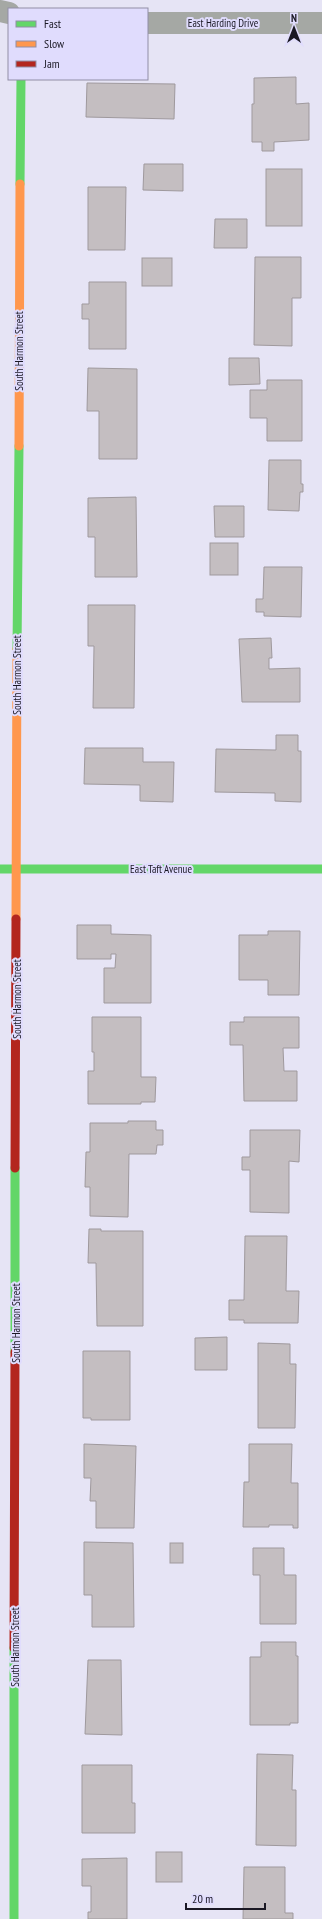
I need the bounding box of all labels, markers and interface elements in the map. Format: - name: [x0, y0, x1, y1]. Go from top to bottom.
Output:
- legend: [8, 8, 148, 80]
- north arrow: [274, 8, 314, 48]
- text: N: [291, 11, 297, 25]
- text: Fast: [44, 16, 62, 31]
- street label: East Harding Drive: [188, 16, 259, 30]
- text: Slow: [44, 36, 65, 51]
- text: Jam: [43, 56, 60, 71]
- street label: South Harmon Street: [12, 311, 26, 391]
- street label: South Harmon Street: [10, 635, 24, 715]
- street label: East Taft Avenue: [130, 862, 192, 876]
- street label: South Harmon Street: [10, 959, 24, 1039]
- street label: South Harmon Street: [9, 1283, 23, 1363]
- street label: South Harmon Street: [8, 1607, 22, 1687]
- scale bar: [186, 1885, 265, 1911]
- text: 20 m: [192, 1891, 213, 1906]

